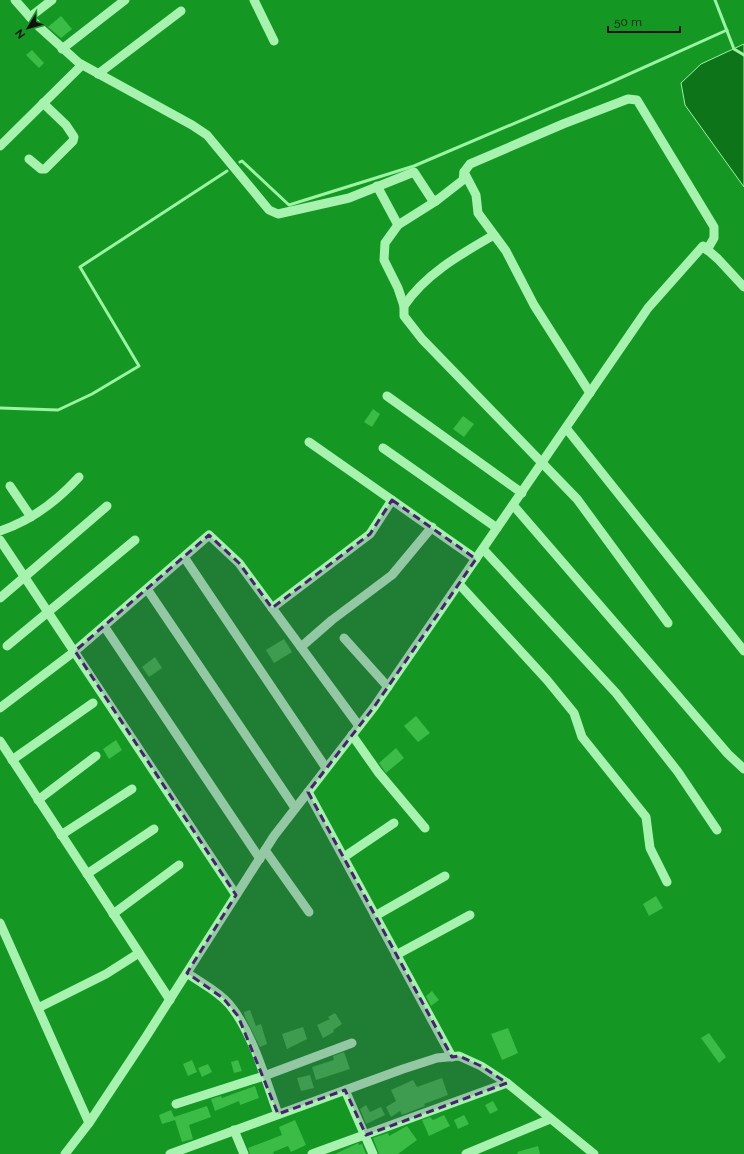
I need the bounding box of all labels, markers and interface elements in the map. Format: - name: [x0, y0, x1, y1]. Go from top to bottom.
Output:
- north arrow: [8, 8, 48, 48]
- scale bar: [608, 8, 680, 34]
- text: 50 m: [614, 15, 642, 29]
- text: N: [13, 26, 28, 41]

